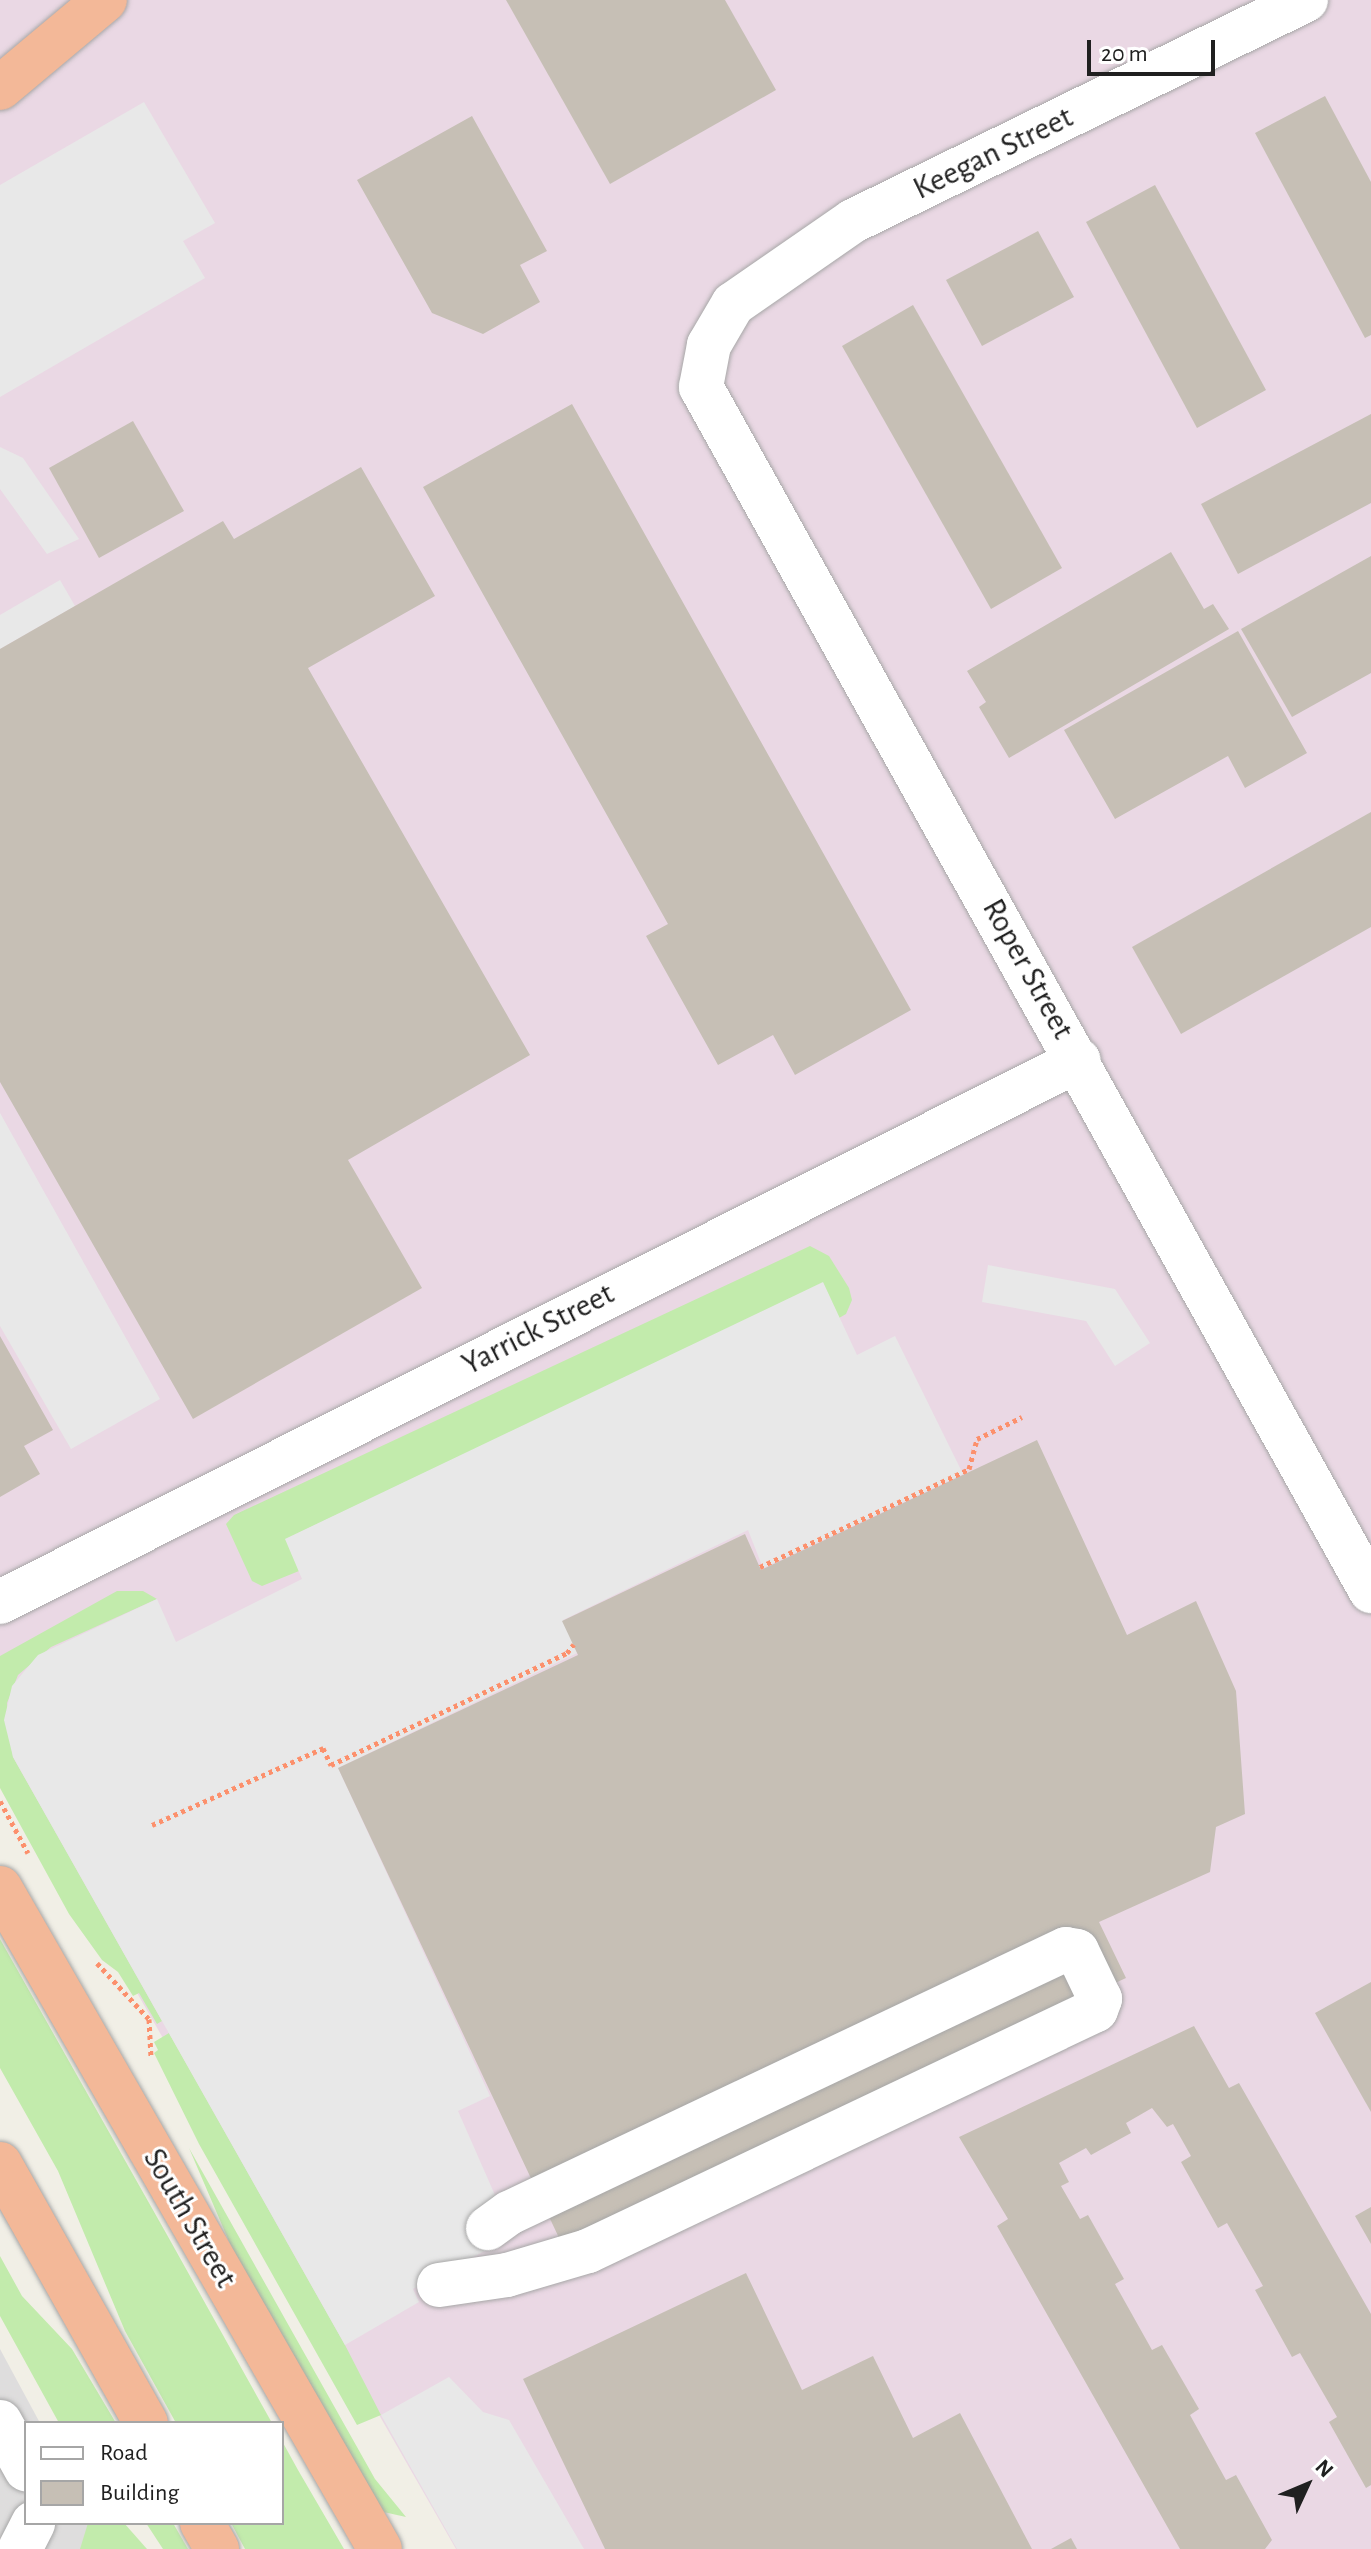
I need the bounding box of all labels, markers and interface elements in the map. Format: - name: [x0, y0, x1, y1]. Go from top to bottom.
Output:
- scale bar: [1091, 24, 1219, 74]
- text: 20 m: [1101, 42, 1148, 66]
- street label: Keegan Street: [907, 98, 1079, 208]
- street label: Roper Street: [974, 892, 1082, 1046]
- street label: Yarrick Street: [456, 1274, 620, 1384]
- street label: South Street: [135, 2142, 245, 2294]
- legend: [24, 2421, 284, 2525]
- text: Road: [100, 2441, 148, 2465]
- north arrow: [1267, 2445, 1347, 2525]
- text: N: [1311, 2455, 1337, 2481]
- text: Building: [100, 2481, 179, 2505]

